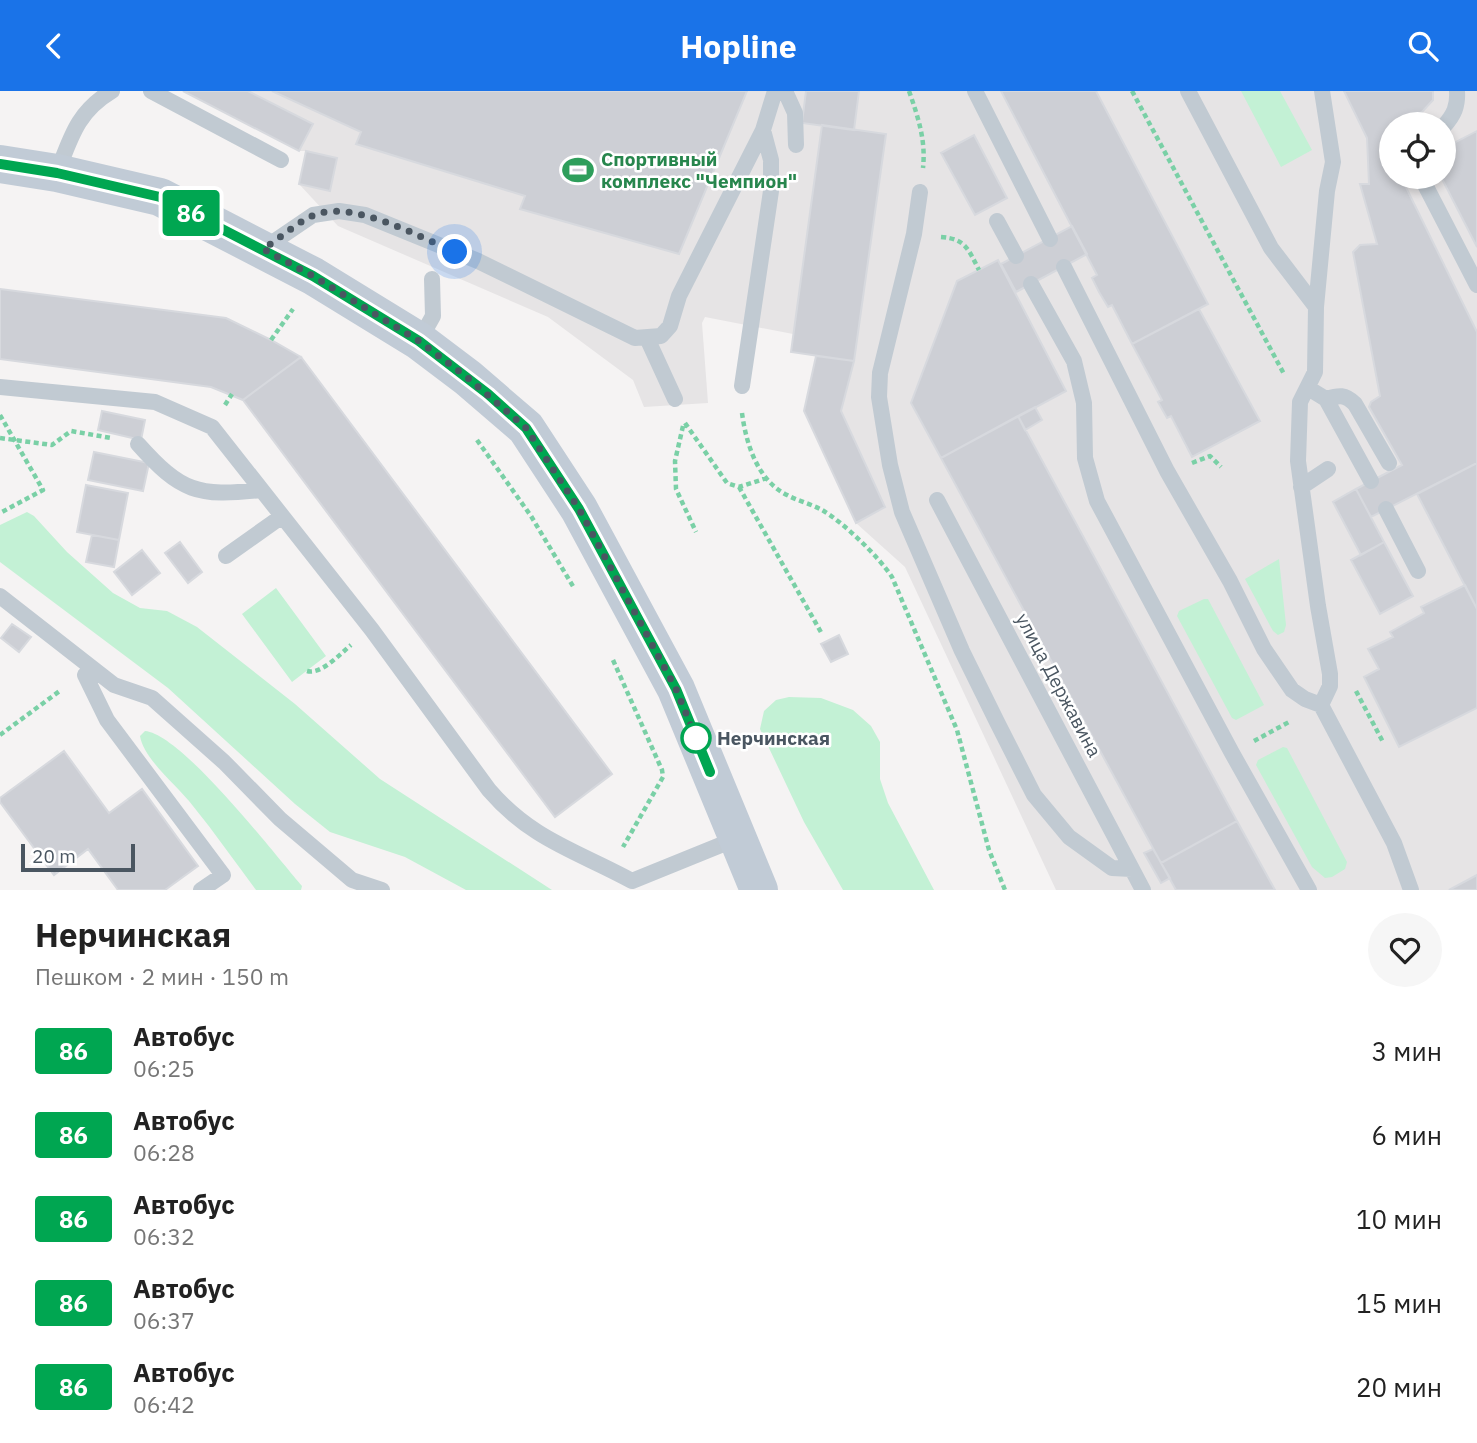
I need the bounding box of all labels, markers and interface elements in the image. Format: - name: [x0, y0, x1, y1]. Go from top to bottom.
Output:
- text: Hopline: [680, 25, 797, 67]
- icon: back: [35, 27, 73, 65]
- icon: search: [1404, 27, 1442, 65]
- map controls: [1379, 112, 1456, 189]
- button: locate: [1379, 112, 1456, 189]
- place label: Спортивный комплекс "Чемпион": [601, 147, 797, 193]
- sports icon: Спортивный комплекс "Чемпион": [561, 153, 595, 187]
- line badge: 86: [160, 190, 222, 236]
- text: 86: [177, 197, 205, 229]
- your location: [437, 234, 472, 269]
- street label: улица Державина: [1011, 609, 1107, 761]
- marker: Нерчинская: [681, 723, 711, 753]
- place label: Нерчинская: [717, 726, 830, 750]
- scale bar: [21, 841, 135, 873]
- text: 20 m: [32, 844, 76, 868]
- text: Нерчинская: [35, 913, 231, 956]
- button: heart: [1368, 913, 1442, 987]
- text: Пешком · 2 мин · 150 m: [35, 961, 289, 991]
- text: Автобус: [133, 1019, 235, 1053]
- text: 3 мин: [1372, 1034, 1442, 1068]
- text: 86: [59, 1035, 88, 1067]
- text: 06:25: [133, 1053, 195, 1083]
- text: Автобус: [133, 1103, 235, 1137]
- text: 6 мин: [1372, 1118, 1442, 1152]
- text: 86: [59, 1119, 88, 1151]
- text: 06:28: [133, 1137, 195, 1167]
- text: Автобус: [133, 1187, 235, 1221]
- text: 10 мин: [1356, 1202, 1442, 1236]
- text: 86: [59, 1203, 88, 1235]
- text: 06:32: [133, 1221, 195, 1251]
- text: Автобус: [133, 1271, 235, 1305]
- text: 15 мин: [1356, 1286, 1442, 1320]
- text: 86: [59, 1287, 88, 1319]
- text: 06:37: [133, 1305, 195, 1335]
- text: Автобус: [133, 1355, 235, 1389]
- text: 20 мин: [1356, 1370, 1442, 1404]
- text: 86: [59, 1371, 88, 1403]
- text: 06:42: [133, 1389, 195, 1419]

